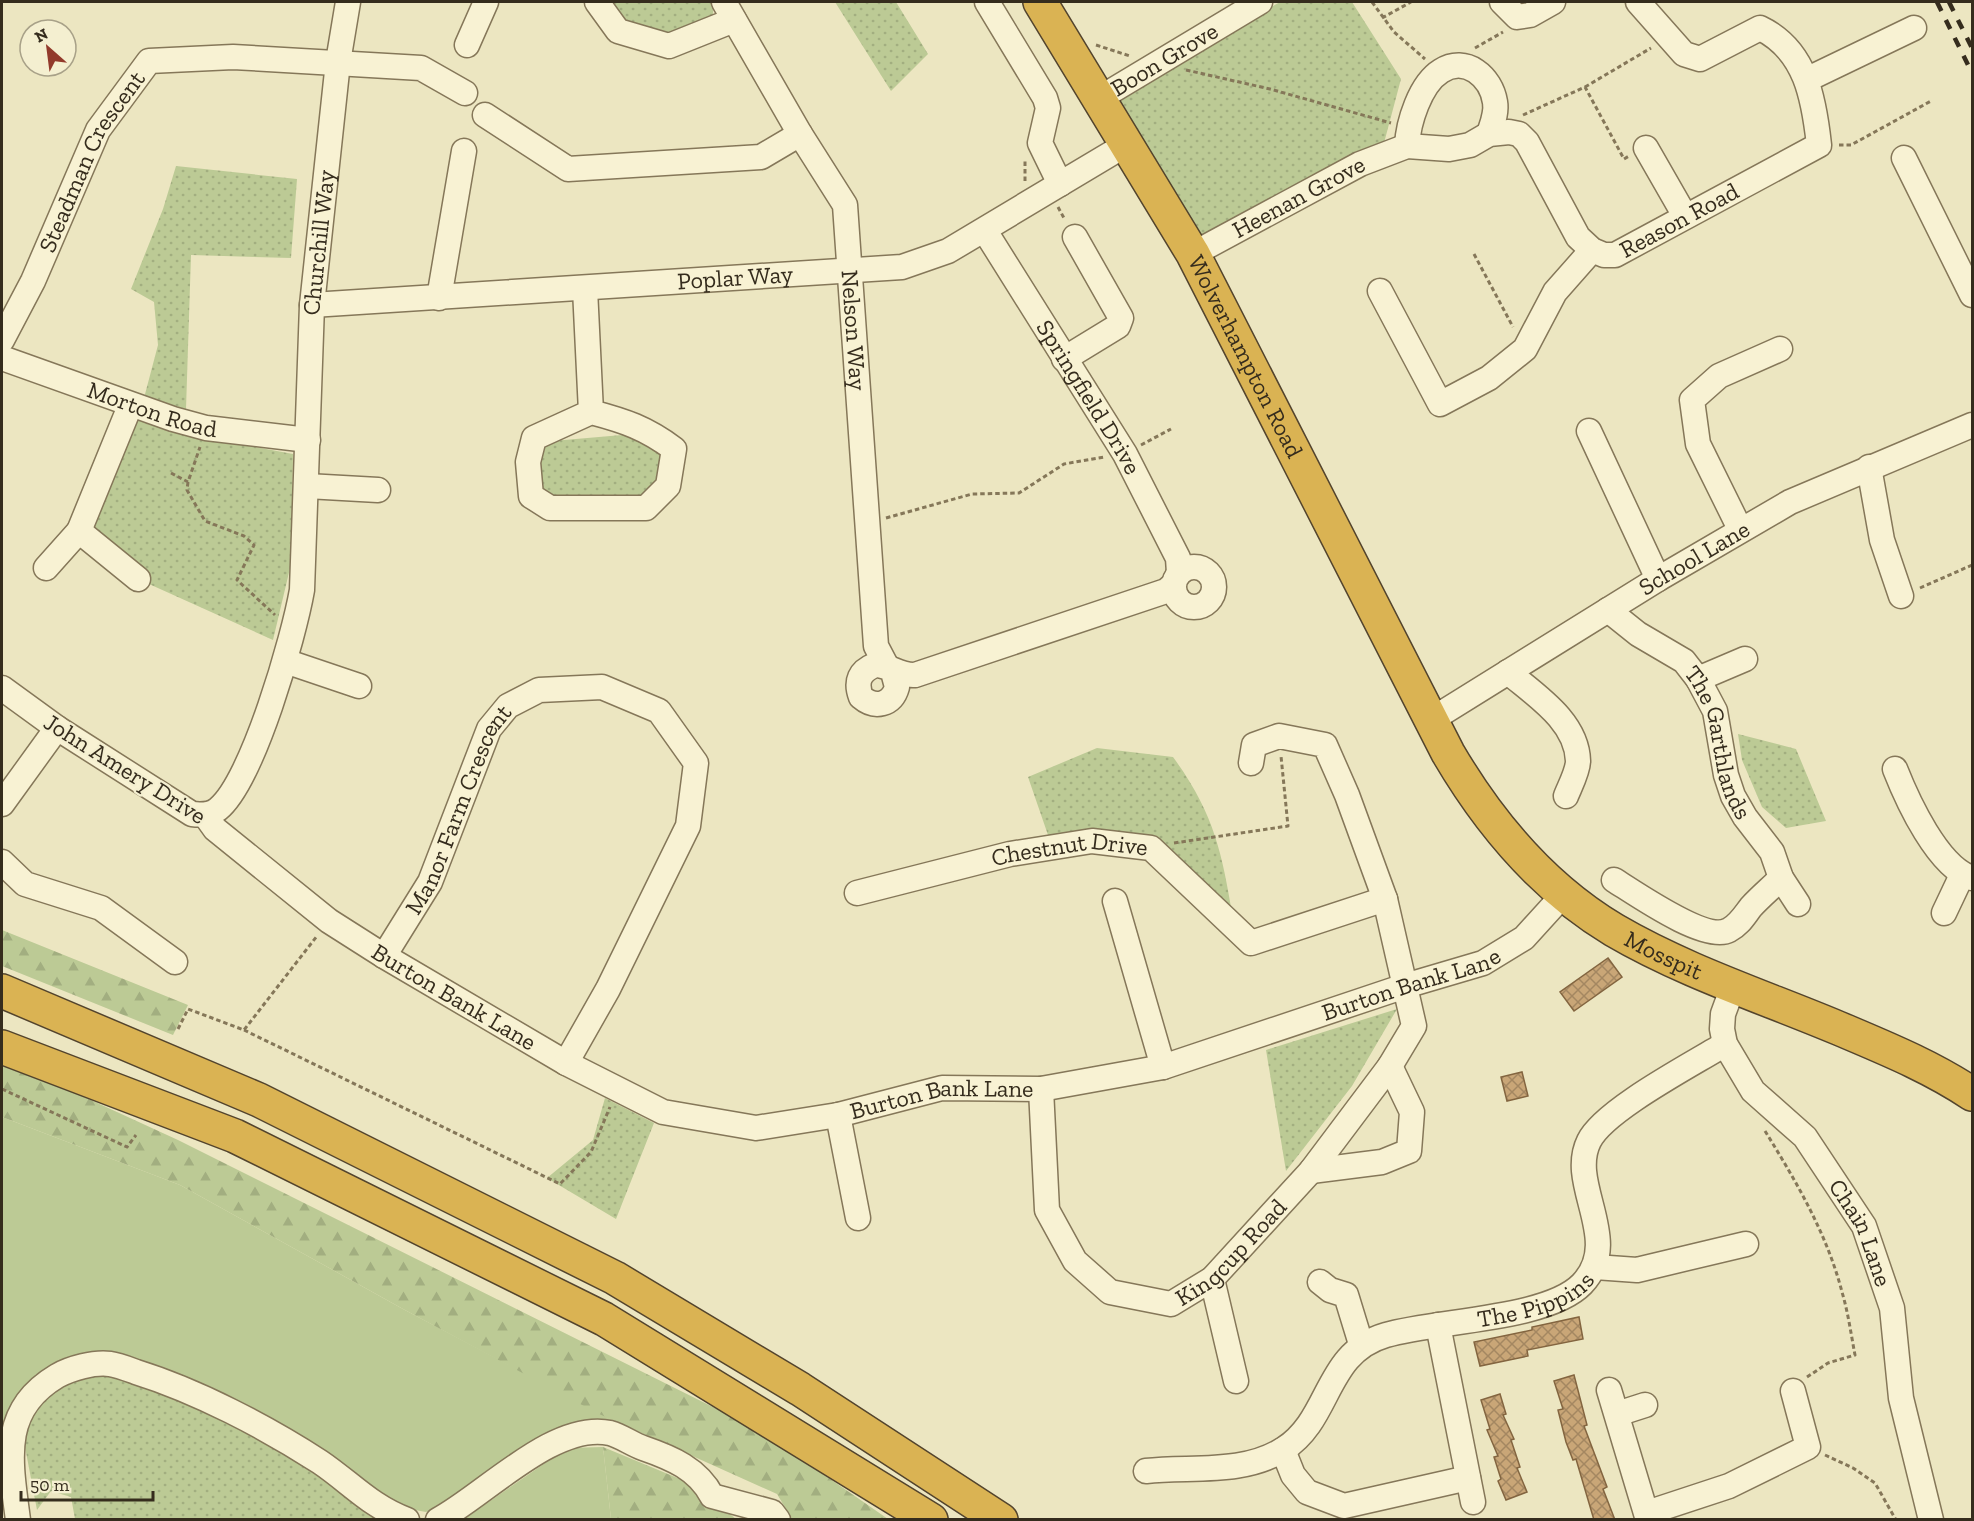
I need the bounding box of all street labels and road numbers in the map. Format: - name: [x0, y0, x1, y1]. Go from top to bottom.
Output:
- street label: Boon Grove: [1105, 16, 1223, 102]
- street label: Steadman Crescent: [32, 65, 151, 257]
- street label: Heenan Grove: [1227, 149, 1370, 244]
- street label: Churchill Way: [297, 168, 340, 316]
- street label: Reason Road: [1614, 176, 1744, 264]
- street label: Wolverhampton Road: [1182, 250, 1310, 463]
- street label: Poplar Way: [676, 259, 795, 295]
- street label: Nelson Way: [836, 269, 873, 392]
- street label: Springfield Drive: [1031, 314, 1148, 479]
- street label: Morton Road: [83, 375, 218, 443]
- street label: School Lane: [1633, 514, 1754, 601]
- street label: The Garthlands: [1679, 659, 1758, 824]
- street label: Manor Farm Crescent: [398, 698, 517, 920]
- street label: John Amery Drive: [39, 707, 212, 830]
- street label: Chestnut Drive: [988, 826, 1149, 872]
- street label: Mosspit: [1620, 924, 1707, 986]
- street label: Burton Bank Lane: [366, 937, 542, 1056]
- street label: Burton Bank Lane: [1318, 941, 1506, 1027]
- street label: Burton Bank Lane: [847, 1073, 1034, 1125]
- street label: Chain Lane: [1823, 1173, 1899, 1290]
- street label: Kingcup Road: [1170, 1192, 1292, 1312]
- street label: The Pippins: [1475, 1266, 1600, 1333]

